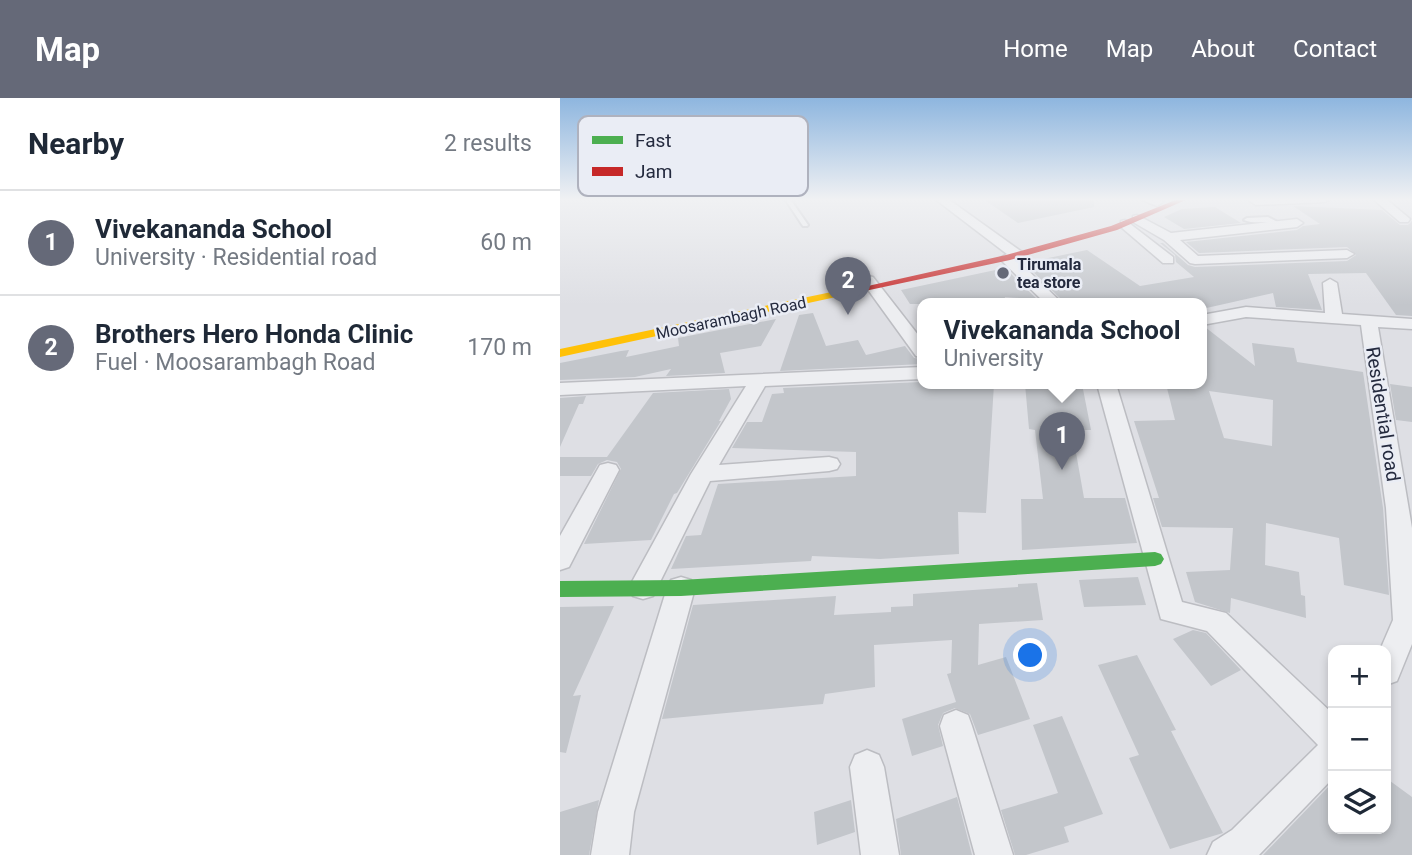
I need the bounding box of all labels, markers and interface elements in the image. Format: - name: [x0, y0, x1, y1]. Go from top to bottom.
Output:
- text: Map: [35, 30, 100, 69]
- text: Home: [1003, 35, 1068, 63]
- text: Map: [1106, 35, 1153, 63]
- text: About: [1191, 35, 1255, 63]
- text: Contact: [1293, 35, 1377, 63]
- legend: [578, 116, 808, 196]
- text: Nearby: [28, 126, 124, 161]
- text: Fast: [635, 129, 672, 152]
- text: 2 results: [444, 130, 532, 157]
- text: Jam: [635, 160, 672, 183]
- text: Vivekananda School: [95, 214, 332, 244]
- text: 1: [44, 229, 58, 256]
- text: 60 m: [480, 229, 532, 256]
- text: University · Residential road: [95, 244, 377, 271]
- place label: Tirumala tea store: [1017, 255, 1082, 292]
- pin: 2: [825, 257, 871, 315]
- marker: Tirumala tea store: [995, 265, 1011, 281]
- street label: Moosarambagh Road: [654, 293, 808, 343]
- popup: [917, 298, 1207, 389]
- text: Vivekananda School: [943, 315, 1181, 345]
- text: Brothers Hero Honda Clinic: [95, 319, 413, 349]
- text: 2: [44, 334, 58, 361]
- text: 170 m: [467, 334, 532, 361]
- text: University: [943, 345, 1044, 372]
- street label: Residential road: [1361, 345, 1405, 483]
- text: Fuel · Moosarambagh Road: [95, 349, 376, 376]
- pin: 1: [1039, 412, 1085, 470]
- your location: [1013, 638, 1047, 672]
- map controls: [1328, 645, 1391, 834]
- button: +: [1328, 645, 1391, 708]
- button: −: [1328, 708, 1391, 771]
- button: layers: [1328, 771, 1391, 834]

